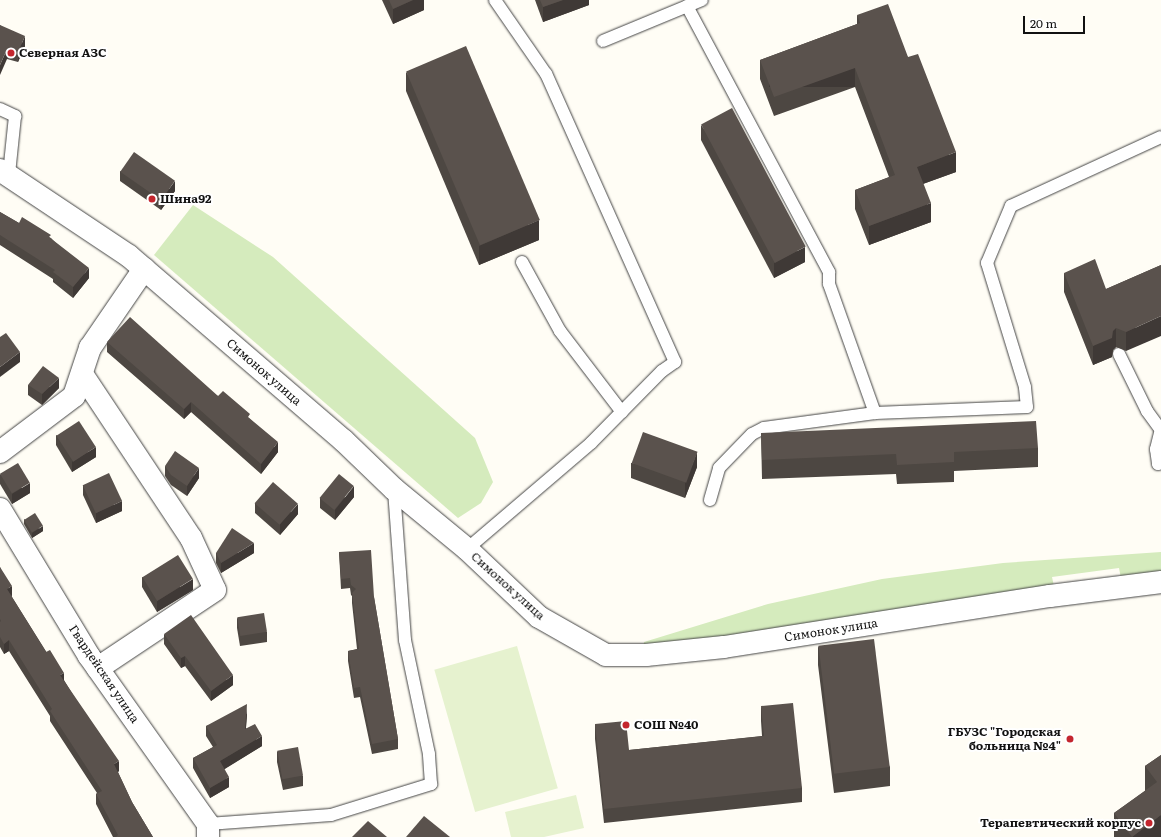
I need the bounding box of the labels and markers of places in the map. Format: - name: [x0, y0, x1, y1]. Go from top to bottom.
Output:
- place label: Северная АЗС: [19, 46, 106, 60]
- marker: Северная АЗС: [6, 48, 16, 58]
- place label: Шина92: [160, 192, 211, 206]
- marker: Шина92: [147, 194, 157, 204]
- place label: СОШ №40: [634, 718, 699, 732]
- marker: СОШ №40: [621, 720, 631, 730]
- place label: ГБУЗС "Городская больница №4": [948, 725, 1061, 753]
- marker: ГБУЗС "Городская больница №4": [1064, 733, 1076, 745]
- place label: Терапевтический корпус: [980, 816, 1141, 830]
- marker: Терапевтический корпус: [1144, 818, 1154, 828]

